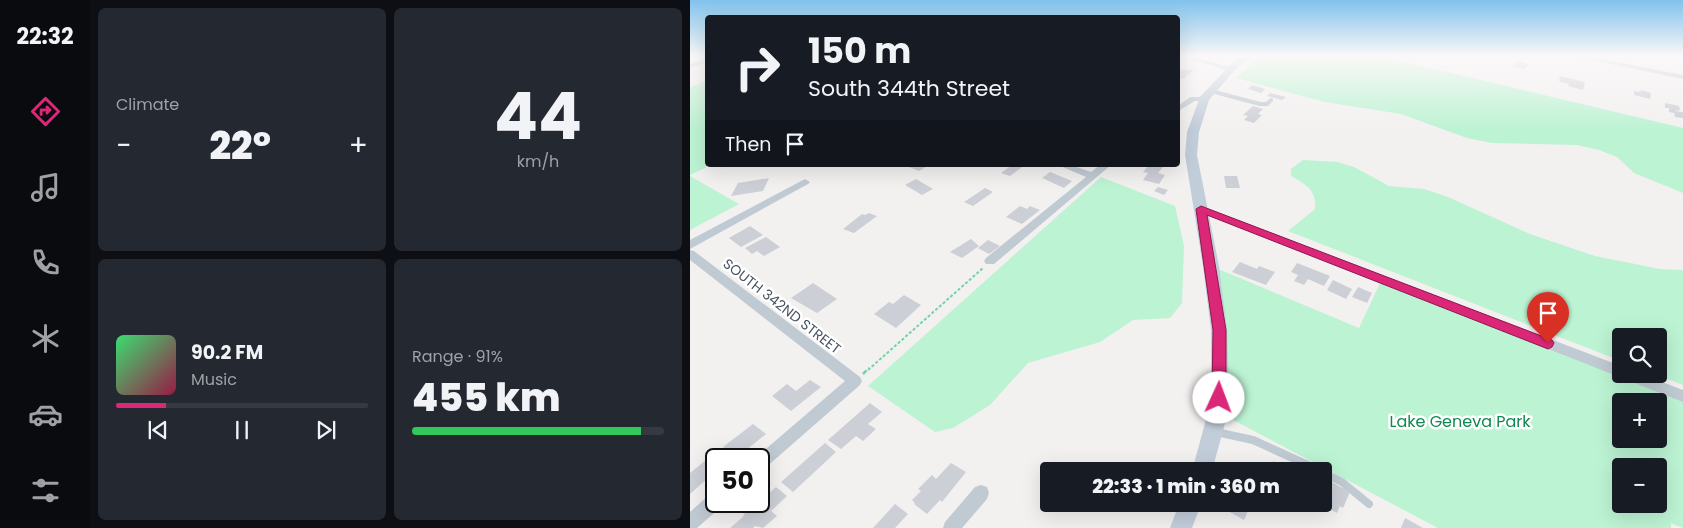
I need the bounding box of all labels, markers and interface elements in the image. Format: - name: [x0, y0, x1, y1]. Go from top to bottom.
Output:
- text: 22:32: [16, 21, 74, 52]
- text: 150 m: [808, 26, 911, 75]
- icon: right: [725, 35, 790, 100]
- text: 44: [494, 71, 582, 162]
- text: South 344th Street: [808, 73, 1010, 104]
- text: Climate: [116, 93, 179, 116]
- icon: directions: [28, 94, 63, 129]
- text: 22°: [209, 119, 271, 172]
- text: −: [116, 126, 131, 165]
- text: +: [349, 126, 368, 165]
- icon: arrive: [781, 130, 809, 158]
- text: Then: [725, 131, 771, 158]
- text: km/h: [517, 150, 559, 173]
- icon: music: [28, 170, 63, 205]
- icon: phone: [28, 245, 63, 280]
- street label: SOUTH 342ND STREET: [719, 254, 845, 359]
- pin: [1527, 292, 1569, 343]
- icon: arrive: [1534, 299, 1562, 327]
- icon: climate: [28, 321, 63, 356]
- map controls: [1612, 328, 1667, 513]
- button: search: [1612, 328, 1667, 383]
- text: 90.2 FM: [191, 339, 263, 366]
- text: Range · 91%: [412, 345, 503, 368]
- text: Music: [191, 368, 237, 391]
- text: 455 km: [412, 371, 560, 424]
- position arrow: [1192, 371, 1244, 423]
- button: +: [1612, 393, 1667, 448]
- icon: car: [28, 397, 63, 432]
- park label: Lake Geneva Park: [1389, 410, 1531, 433]
- icon: previous: [144, 416, 172, 444]
- icon: pause: [228, 416, 256, 444]
- icon: next: [312, 416, 340, 444]
- speed limit sign: 50: [705, 448, 770, 513]
- button: −: [1612, 458, 1667, 513]
- icon: filters: [28, 473, 63, 508]
- text: 22:33 · 1 min · 360 m: [1092, 473, 1280, 500]

